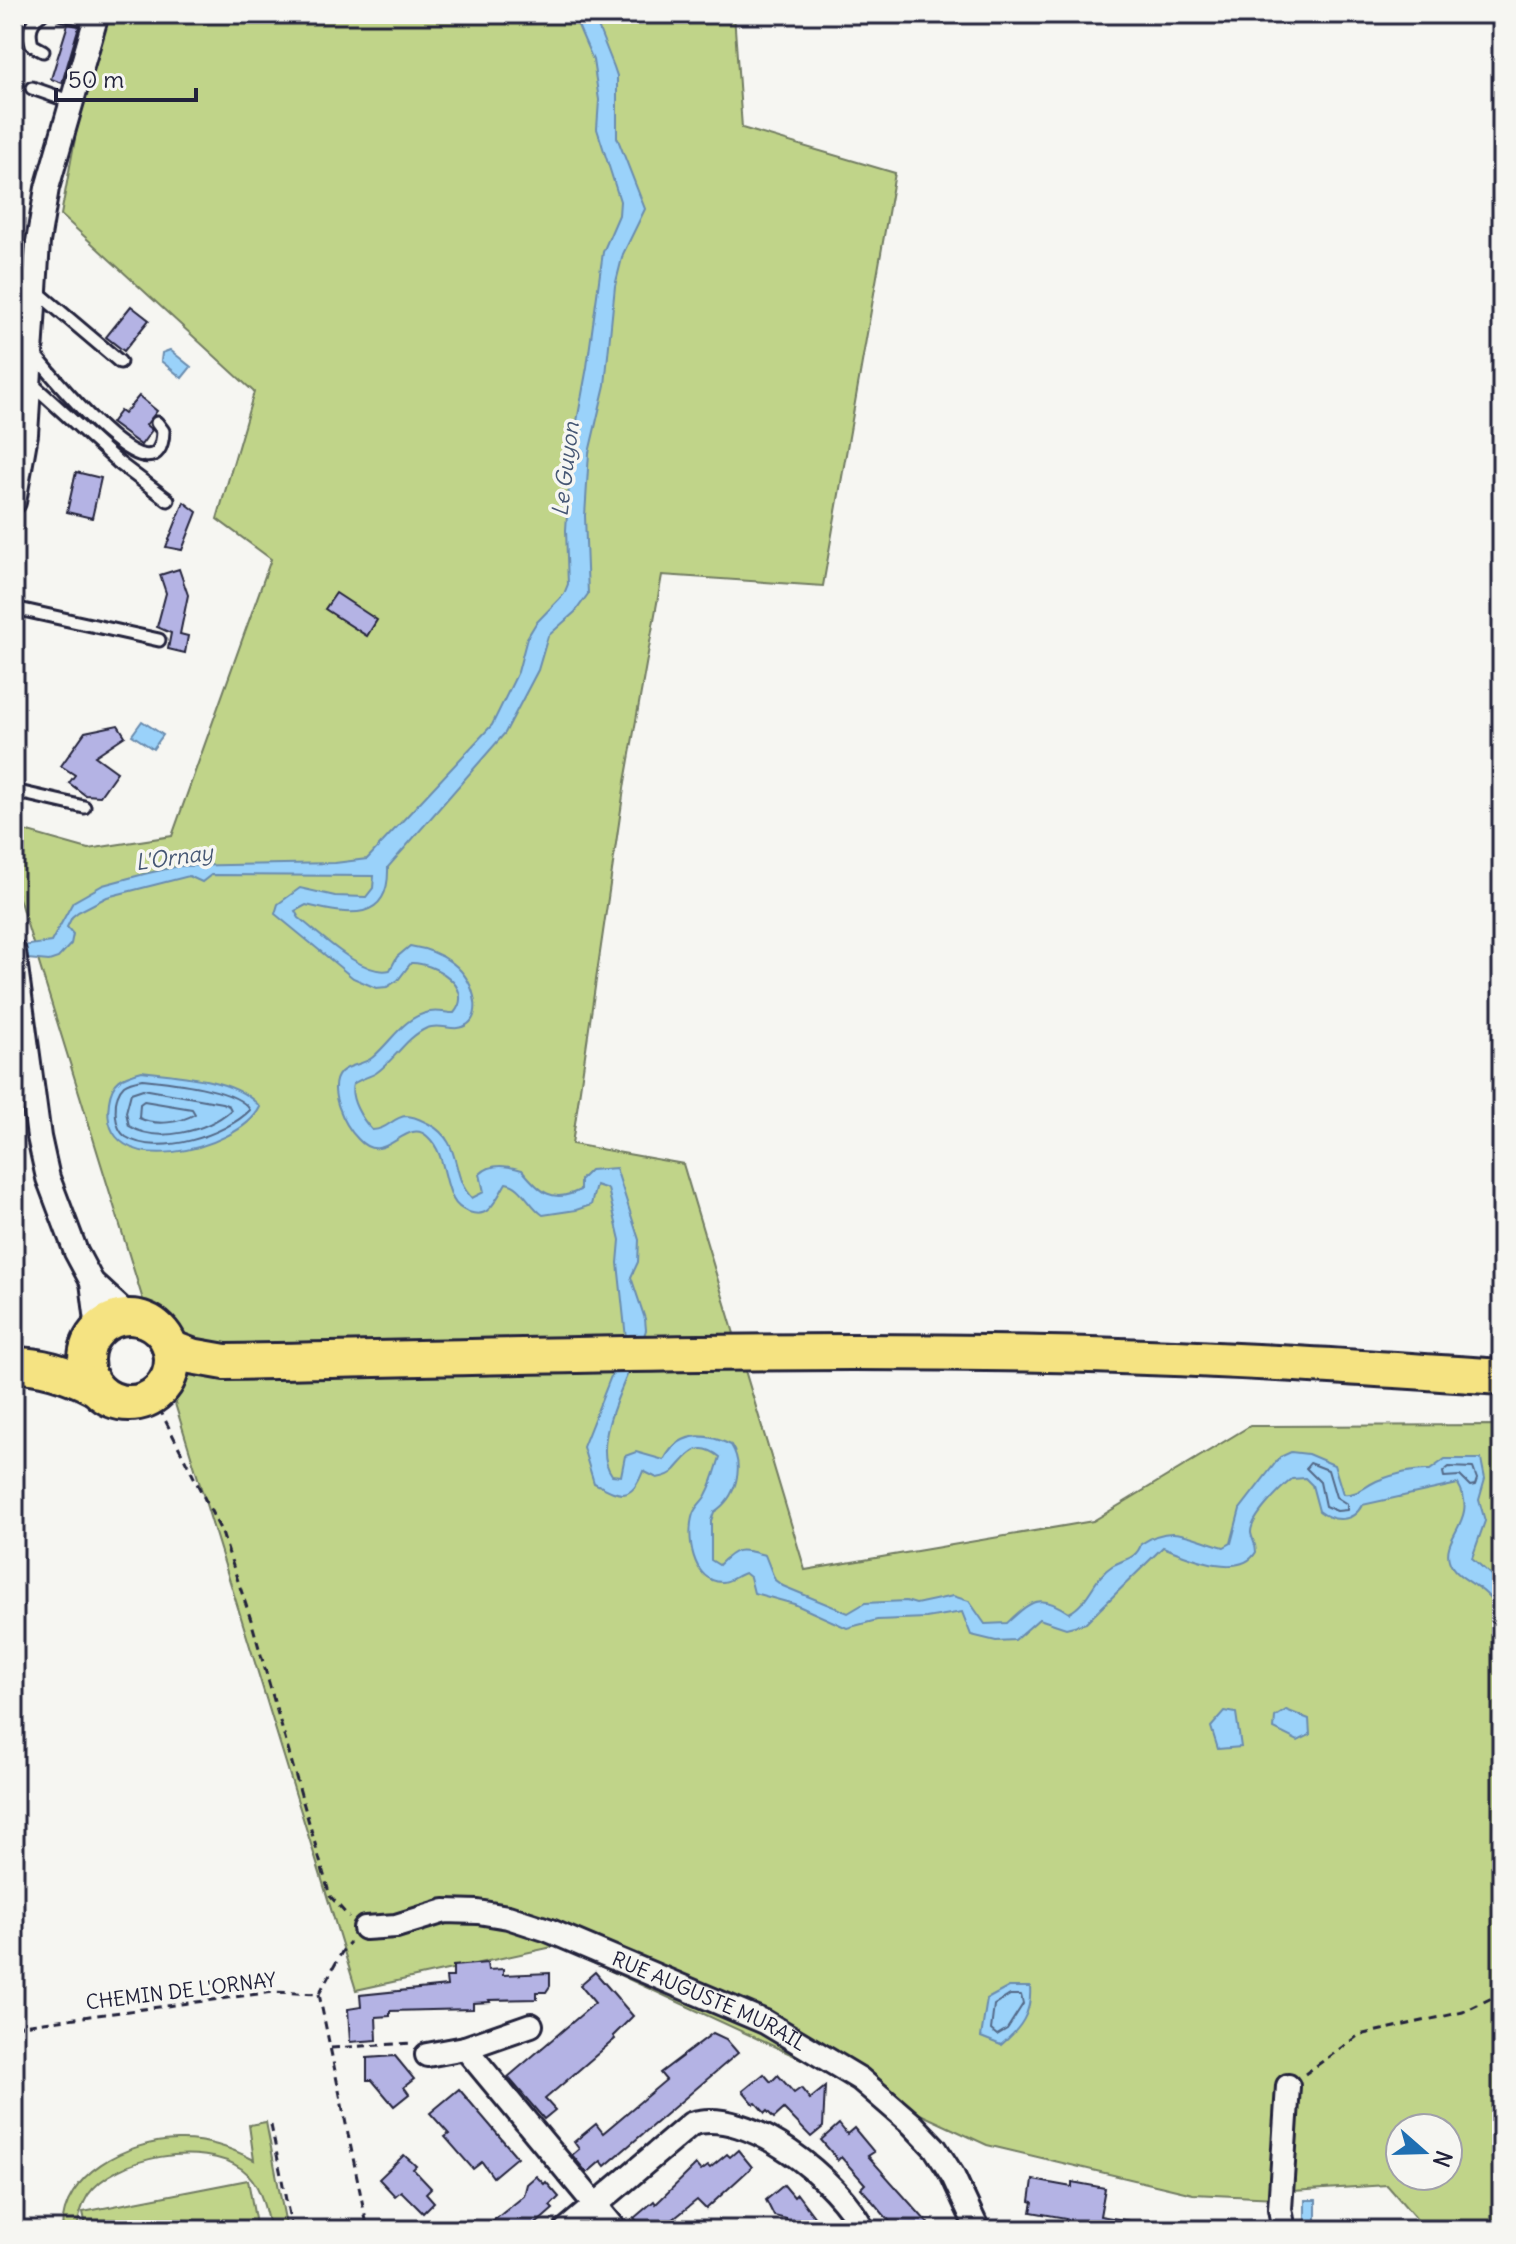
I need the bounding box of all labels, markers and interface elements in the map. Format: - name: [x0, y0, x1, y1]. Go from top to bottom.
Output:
- scale bar: [56, 52, 196, 102]
- text: 50 m: [68, 64, 124, 94]
- water label: Le Guyon: [545, 419, 585, 518]
- water label: L'Ornay: [133, 838, 216, 876]
- street label: RUE AUGUSTE MURAIL: [608, 1946, 811, 2056]
- street label: CHEMIN DE L'ORNAY: [84, 1966, 277, 2015]
- north arrow: [1384, 2112, 1464, 2192]
- text: N: [1427, 2147, 1459, 2171]

